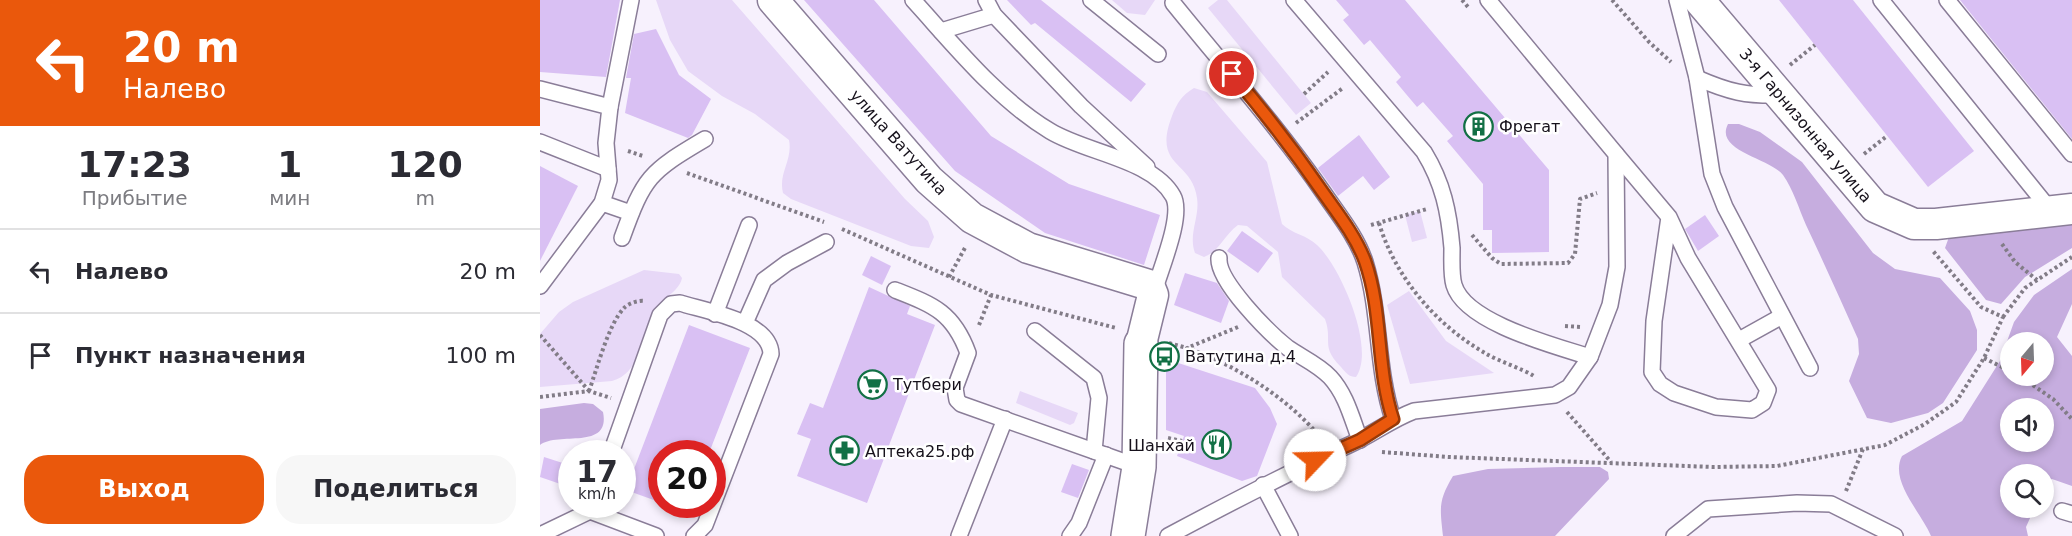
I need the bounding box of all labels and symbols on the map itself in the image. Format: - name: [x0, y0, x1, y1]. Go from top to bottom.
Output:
- street label: 3-я Гарнизонная улица: [1735, 44, 1876, 206]
- pin: [1206, 48, 1257, 99]
- street label: улица Ватутина: [846, 86, 951, 199]
- building icon: Фрегат: [1462, 110, 1494, 142]
- place label: Фрегат: [1499, 117, 1560, 136]
- north arrow: [2000, 332, 2054, 386]
- bus stop icon: Ватутина д.4: [1148, 340, 1180, 372]
- place label: Ватутина д.4: [1185, 347, 1296, 366]
- supermarket icon: Тутбери: [856, 368, 888, 400]
- place label: Тутбери: [892, 375, 962, 394]
- position arrow: [1283, 428, 1347, 492]
- restaurant icon: Шанхай: [1200, 429, 1232, 461]
- pharmacy icon: Аптека25.рф: [828, 435, 860, 467]
- place label: Шанхай: [1128, 436, 1195, 455]
- speed limit sign: 20: [648, 440, 726, 518]
- place label: Аптека25.рф: [865, 442, 974, 461]

